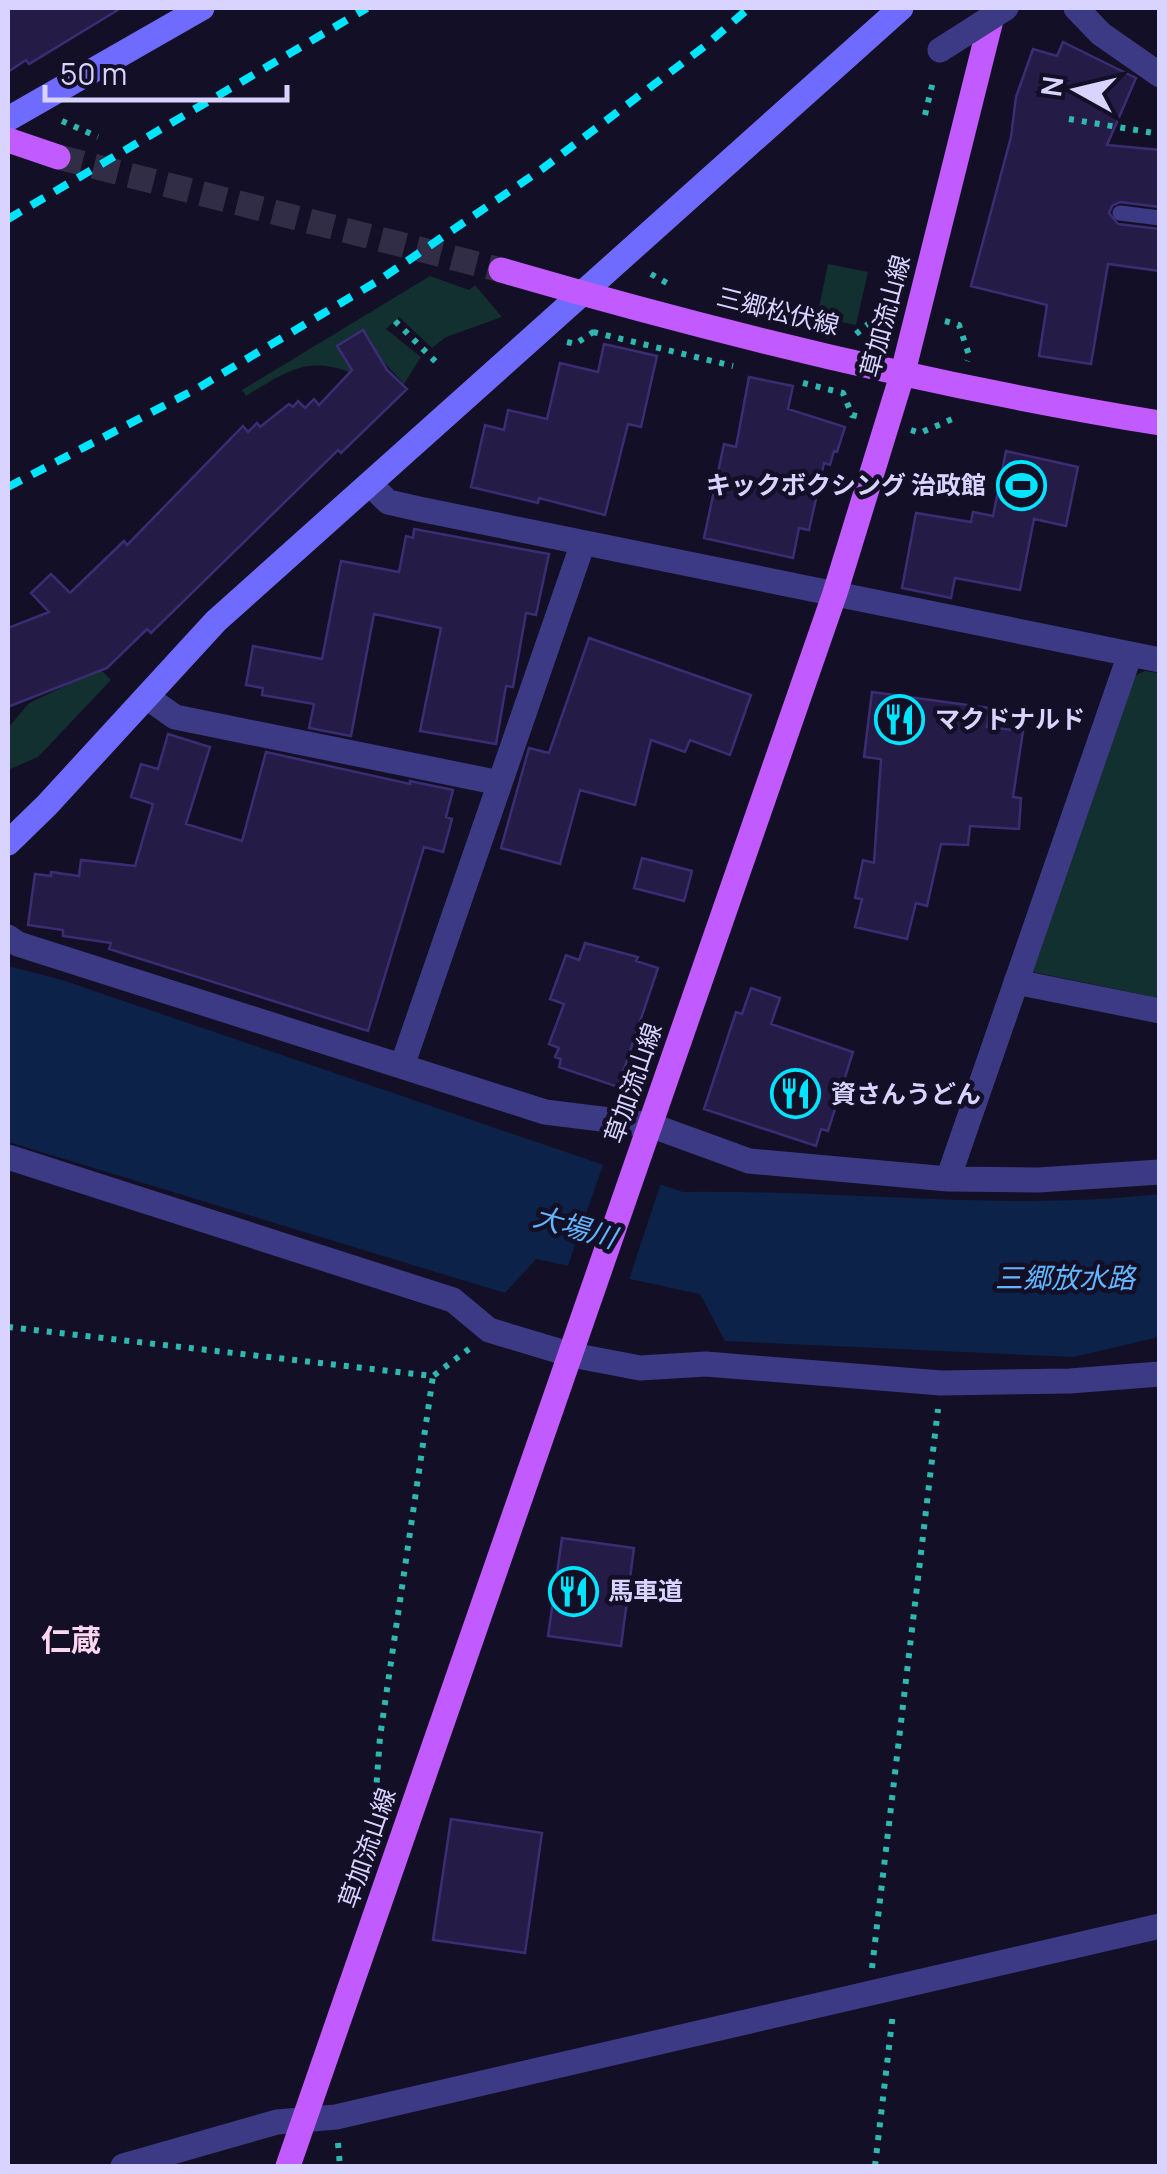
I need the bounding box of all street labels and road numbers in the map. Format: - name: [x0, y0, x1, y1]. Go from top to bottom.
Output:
- street label: 草加流山線: [851, 251, 918, 381]
- street label: 三郷松伏線: [713, 278, 843, 343]
- street label: 草加流山線: [596, 1018, 669, 1148]
- street label: 草加流山線: [330, 1783, 403, 1913]

